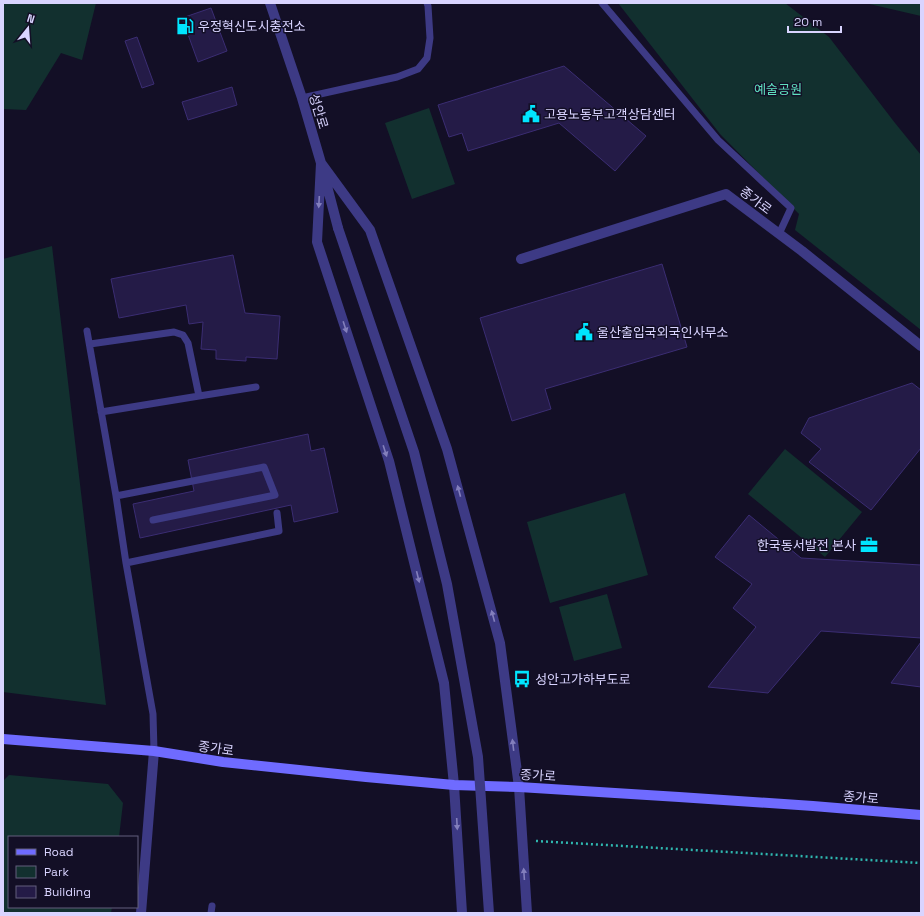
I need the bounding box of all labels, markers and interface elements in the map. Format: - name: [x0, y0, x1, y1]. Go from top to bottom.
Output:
- north arrow: [8, 8, 48, 48]
- scale bar: [788, 8, 841, 34]
- text: N: [25, 11, 36, 26]
- text: 20 m: [794, 14, 822, 30]
- fuel station icon: 우정혁신도시충전소: [175, 16, 195, 36]
- place label: 우정혁신도시충전소: [198, 18, 306, 35]
- park label: 예술공원: [754, 81, 802, 98]
- street label: 성안로: [305, 91, 332, 131]
- public building icon: 고용노동부고객상담센터: [521, 104, 541, 124]
- place label: 고용노동부고객상담센터: [544, 106, 676, 123]
- street label: 종가로: [736, 183, 775, 218]
- one-way arrow: [315, 196, 322, 208]
- one-way arrow: [342, 322, 348, 334]
- public building icon: 울산출입국외국인사무소: [574, 322, 594, 342]
- place label: 울산출입국외국인사무소: [597, 324, 729, 341]
- one-way arrow: [382, 445, 388, 457]
- one-way arrow: [456, 485, 462, 497]
- office icon: 한국동서발전 본사: [859, 535, 879, 555]
- place label: 한국동서발전 본사: [757, 537, 856, 554]
- one-way arrow: [415, 570, 421, 583]
- one-way arrow: [490, 610, 496, 622]
- bus stop icon: 성안고가하부도로: [512, 669, 532, 689]
- place label: 성안고가하부도로: [535, 671, 631, 688]
- street label: 종가로: [197, 738, 235, 759]
- one-way arrow: [510, 739, 516, 751]
- street label: 종가로: [520, 766, 556, 785]
- street label: 종가로: [842, 787, 880, 808]
- one-way arrow: [453, 818, 460, 830]
- legend: [8, 836, 138, 908]
- text: Road: [44, 844, 73, 860]
- text: Park: [44, 864, 69, 880]
- one-way arrow: [521, 868, 528, 880]
- text: Building: [44, 884, 91, 900]

